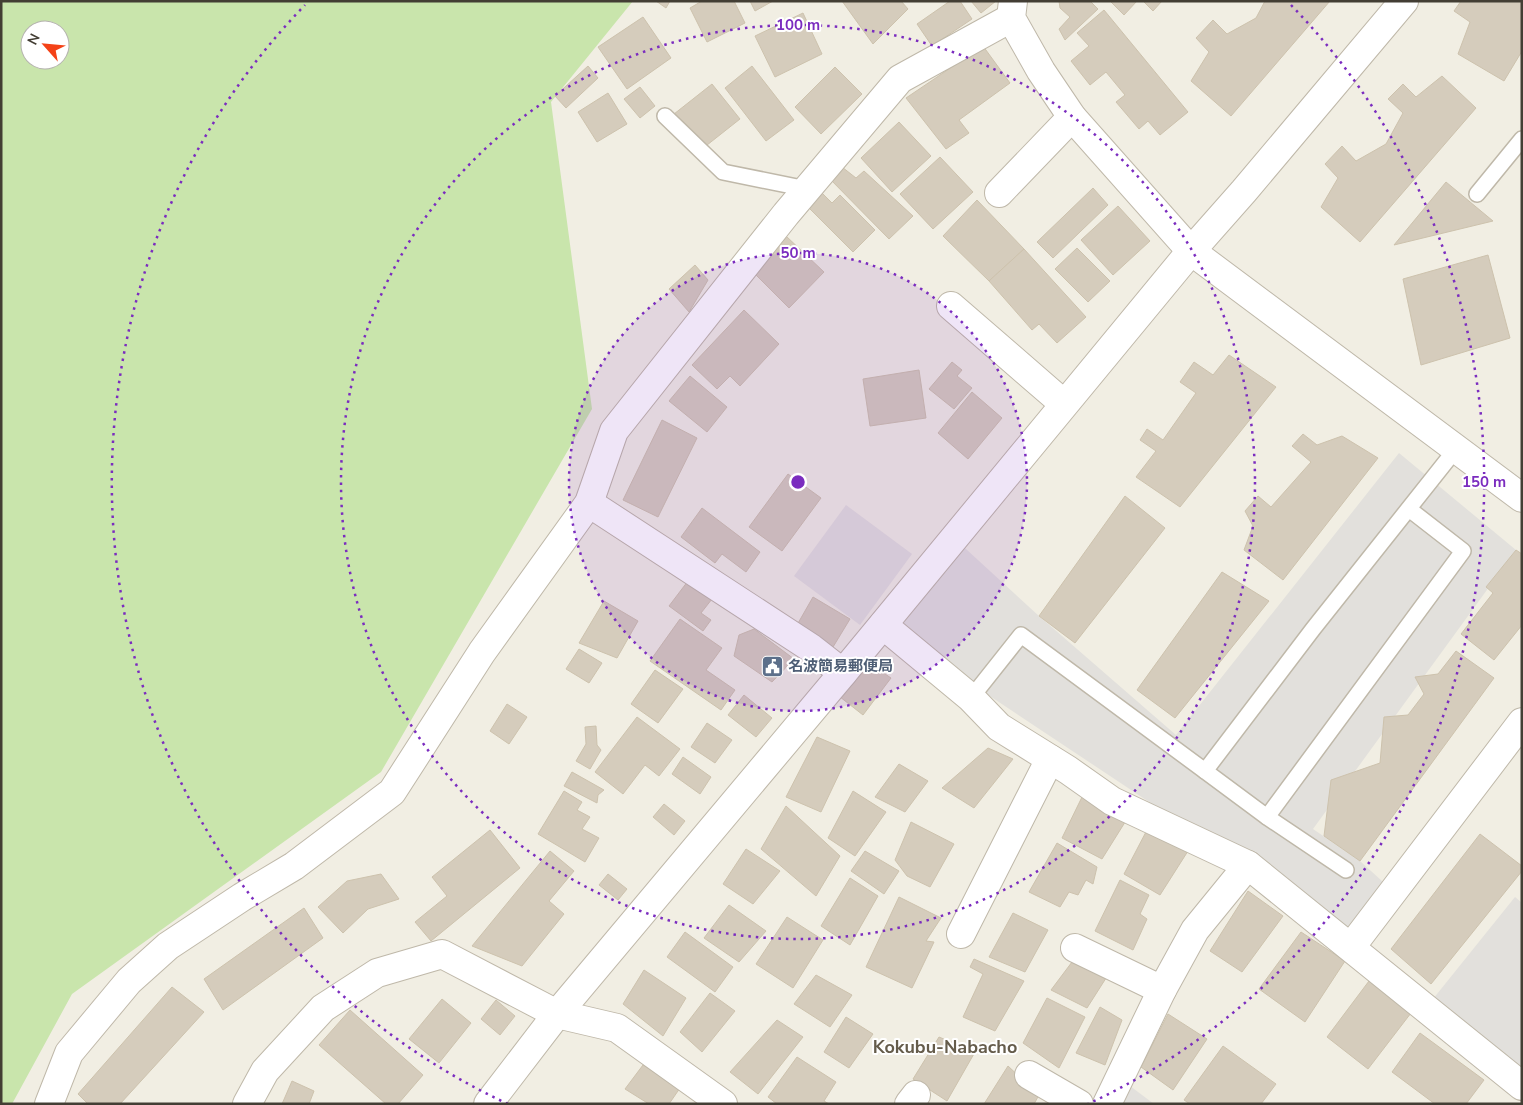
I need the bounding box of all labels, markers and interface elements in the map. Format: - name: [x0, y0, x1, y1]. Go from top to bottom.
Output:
- text: 100 m: [776, 15, 820, 35]
- north arrow: [20, 20, 70, 70]
- text: N: [23, 30, 45, 48]
- text: 50 m: [780, 243, 816, 263]
- text: 150 m: [1462, 472, 1506, 492]
- centre of rings: [789, 473, 807, 491]
- public building icon: 名波簡易郵便局: [760, 654, 784, 678]
- place label: 名波簡易郵便局: [788, 656, 893, 676]
- district label: Kokubu-Nabacho: [873, 1035, 1017, 1059]

